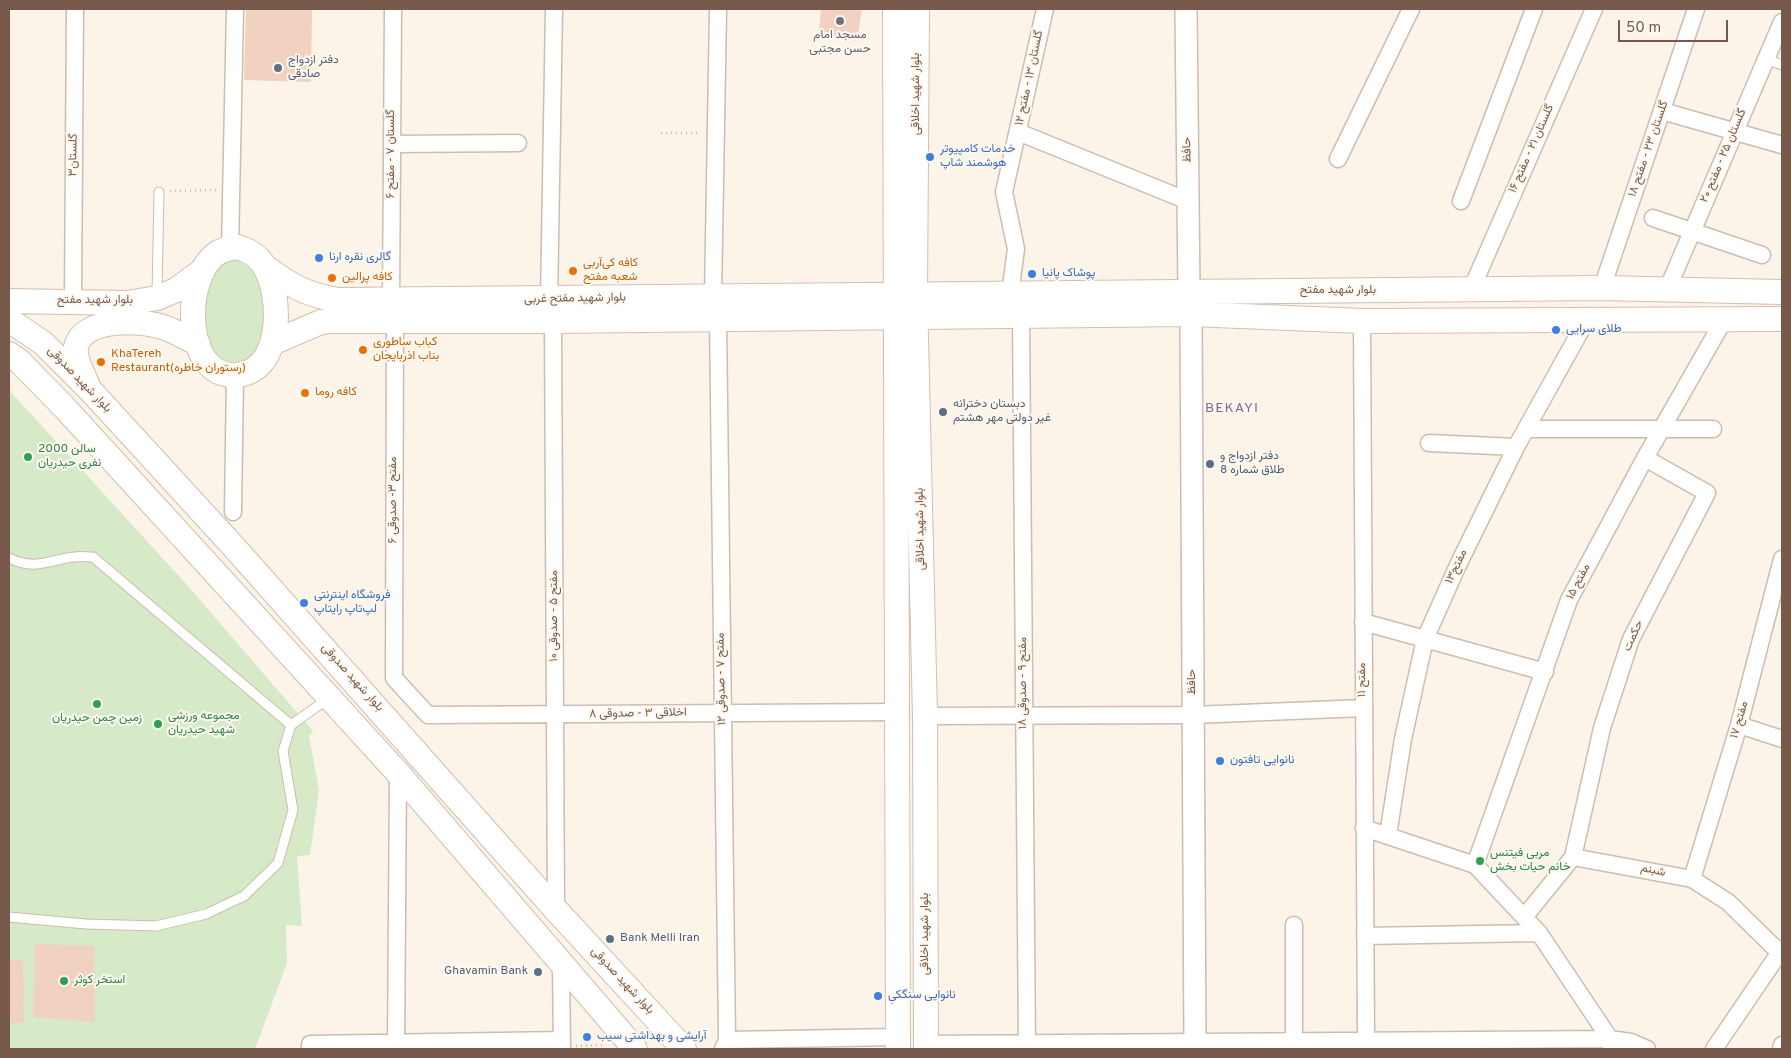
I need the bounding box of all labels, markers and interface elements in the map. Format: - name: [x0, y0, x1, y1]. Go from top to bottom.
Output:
- scale bar: [1621, 10, 1731, 42]
- marker: مسجد امام حسن مجتبی: [834, 15, 846, 27]
- text: 50 m: [1626, 19, 1661, 38]
- place label: مسجد امام حسن مجتبی: [809, 29, 871, 57]
- street label: گلستان ۱۳ - مفتح ۱۲: [1013, 29, 1047, 127]
- street label: بلوار شهید اخلاقی: [910, 53, 924, 135]
- place label: دفتر ازدواج صادقی: [288, 54, 339, 82]
- marker: دفتر ازدواج صادقی: [272, 62, 284, 74]
- street label: گلستان ۲۳ - مفتح ۱۸: [1626, 99, 1672, 199]
- street label: گلستان ۲۱ - مفتح ۱۶: [1506, 103, 1558, 195]
- street label: گلستان ۲۵ - مفتح ۲۰: [1698, 107, 1750, 205]
- street label: گلستان ۷ - مفتح ۶: [385, 109, 399, 199]
- street label: گلستان۳: [66, 133, 82, 177]
- street label: حافظ: [1181, 137, 1195, 163]
- place label: خدمات کامپیوتر هوشمند شاپ: [940, 143, 1016, 171]
- marker: خدمات کامپیوتر هوشمند شاپ: [924, 151, 936, 163]
- place label: گالری نقره ارنا: [329, 251, 391, 265]
- marker: گالری نقره ارنا: [313, 252, 325, 264]
- place label: کافه کی‌آربی شعبه مفتح: [583, 257, 638, 285]
- marker: کافه کی‌آربی شعبه مفتح: [567, 265, 579, 277]
- place label: پوشاک پانیا: [1042, 267, 1095, 281]
- marker: پوشاک پانیا: [1026, 268, 1038, 280]
- place label: کافه پرالین: [342, 271, 393, 285]
- marker: کافه پرالین: [326, 272, 338, 284]
- street label: بلوار شهید مفتح: [1300, 284, 1376, 298]
- street label: بلوار شهید مفتح غربی: [524, 291, 626, 307]
- street label: بلوار شهید مفتح: [57, 294, 133, 308]
- place label: طلای سرایی: [1566, 323, 1622, 337]
- marker: طلای سرایی: [1550, 324, 1562, 336]
- place label: کباب ساطوری بناب اذربایجان: [373, 336, 439, 364]
- street label: بلوار شهید صدوقی: [44, 344, 114, 416]
- marker: کباب ساطوری بناب اذربایجان: [357, 344, 369, 356]
- place label: KhaTereh Restaurant(رستوران خاطره): [111, 348, 246, 376]
- marker: KhaTereh Restaurant(رستوران خاطره): [95, 356, 107, 368]
- place label: کافه روما: [315, 386, 357, 400]
- marker: کافه روما: [299, 387, 311, 399]
- place label: دبستان دخترانه غیر دولتی مهر هشتم: [953, 398, 1051, 426]
- district label: BEKAYI: [1204, 401, 1260, 417]
- marker: دبستان دخترانه غیر دولتی مهر هشتم: [937, 406, 949, 418]
- place label: سالن 2000 نفری حیدریان: [38, 443, 101, 471]
- place label: دفتر ازدواج و طلاق شماره 8: [1220, 450, 1285, 478]
- marker: سالن 2000 نفری حیدریان: [22, 451, 34, 463]
- street label: مفتح ۳- صدوقی ۶: [387, 457, 401, 543]
- marker: دفتر ازدواج و طلاق شماره 8: [1204, 458, 1216, 470]
- street label: بلوار شهید اخلاقی: [913, 488, 929, 570]
- street label: مفتح۱۳: [1443, 548, 1471, 586]
- street label: مفتح ۱۵: [1564, 562, 1594, 602]
- street label: مفتح ۵ - صدوقی ۱۰: [548, 570, 562, 662]
- place label: فروشگاه اینترنتی لپ‌تاپ رایتاپ: [314, 589, 391, 617]
- marker: فروشگاه اینترنتی لپ‌تاپ رایتاپ: [298, 597, 310, 609]
- street label: حکمت: [1621, 618, 1647, 654]
- street label: مفتح ۷ - صدوقی ۱۲: [714, 632, 730, 726]
- street label: مفتح ۹ - صدوقی ۱۸: [1017, 637, 1031, 729]
- street label: بلوار شهید صدوقی: [318, 641, 386, 715]
- street label: مفتح ۱۱: [1356, 663, 1370, 697]
- street label: حافظ: [1186, 669, 1200, 695]
- marker: زمین چمن حیدریان: [91, 698, 103, 710]
- street label: مفتح ۱۷: [1728, 700, 1752, 740]
- street label: اخلاقی ۳ - صدوقی ۸: [589, 706, 687, 722]
- place label: مجموعه ورزشی شهید حیدریان: [168, 710, 240, 738]
- place label: زمین چمن حیدریان: [52, 712, 142, 726]
- marker: مجموعه ورزشی شهید حیدریان: [152, 718, 164, 730]
- place label: نانوایی تافتون: [1230, 754, 1294, 768]
- marker: نانوایی تافتون: [1214, 755, 1226, 767]
- place label: مربی فیتنس خانم حیات بخش: [1490, 847, 1570, 875]
- marker: مربی فیتنس خانم حیات بخش: [1474, 855, 1486, 867]
- street label: شبنم: [1639, 861, 1667, 881]
- street label: بلوار شهید اخلاقی: [919, 893, 933, 975]
- place label: Bank Melli Iran: [620, 932, 700, 946]
- marker: Bank Melli Iran: [604, 933, 616, 945]
- street label: بلوار شهید صدوقی: [587, 944, 657, 1018]
- place label: Ghavamin Bank: [444, 965, 528, 979]
- marker: Ghavamin Bank: [532, 966, 544, 978]
- place label: استخر کوثر: [74, 974, 125, 988]
- marker: استخر کوثر: [58, 975, 70, 987]
- place label: نانوایی سنگکیِ: [888, 989, 956, 1003]
- marker: نانوایی سنگکیِ: [872, 990, 884, 1002]
- place label: آرایشی و بهداشتی سیب: [597, 1030, 706, 1044]
- marker: آرایشی و بهداشتی سیب: [581, 1031, 593, 1043]

